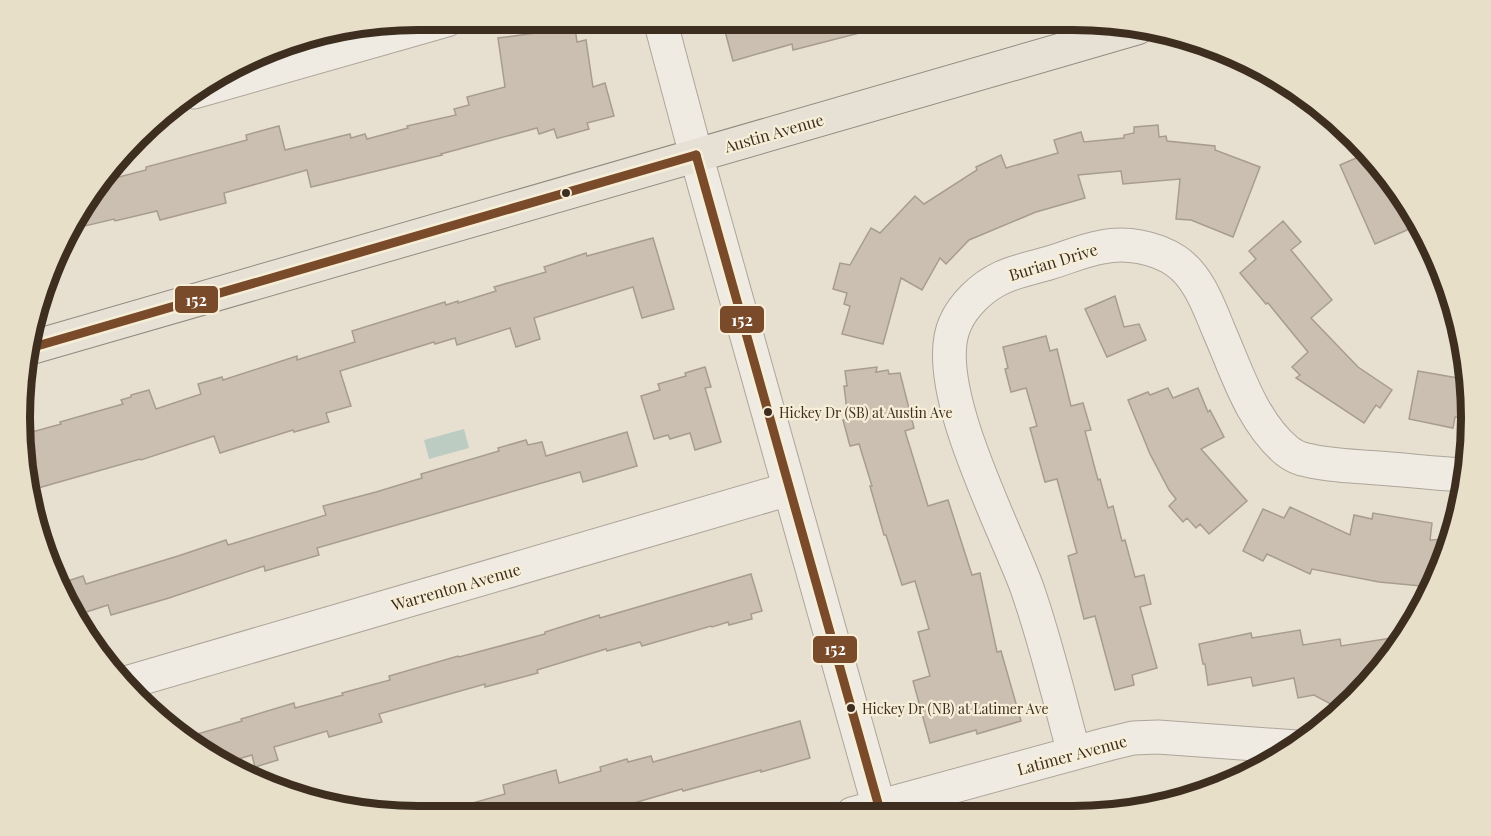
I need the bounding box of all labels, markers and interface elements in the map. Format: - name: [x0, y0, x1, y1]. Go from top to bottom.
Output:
- street label: Austin Avenue: [721, 108, 826, 157]
- unlabelled marker: [560, 187, 572, 199]
- street label: Burian Drive: [1006, 238, 1100, 285]
- line badge: 152: [174, 285, 219, 314]
- text: 152: [185, 289, 207, 310]
- line badge: 152: [719, 305, 765, 334]
- text: 152: [731, 309, 753, 330]
- place label: Hickey Dr (SB) at Austin Ave: [779, 403, 953, 422]
- marker: Hickey Dr (SB) at Austin Ave: [762, 406, 774, 418]
- street label: Warrenton Avenue: [388, 558, 523, 615]
- line badge: 152: [812, 635, 858, 664]
- text: 152: [824, 638, 846, 659]
- place label: Hickey Dr (NB) at Latimer Ave: [862, 699, 1049, 718]
- marker: Hickey Dr (NB) at Latimer Ave: [845, 702, 857, 714]
- street label: Latimer Avenue: [1015, 730, 1129, 779]

